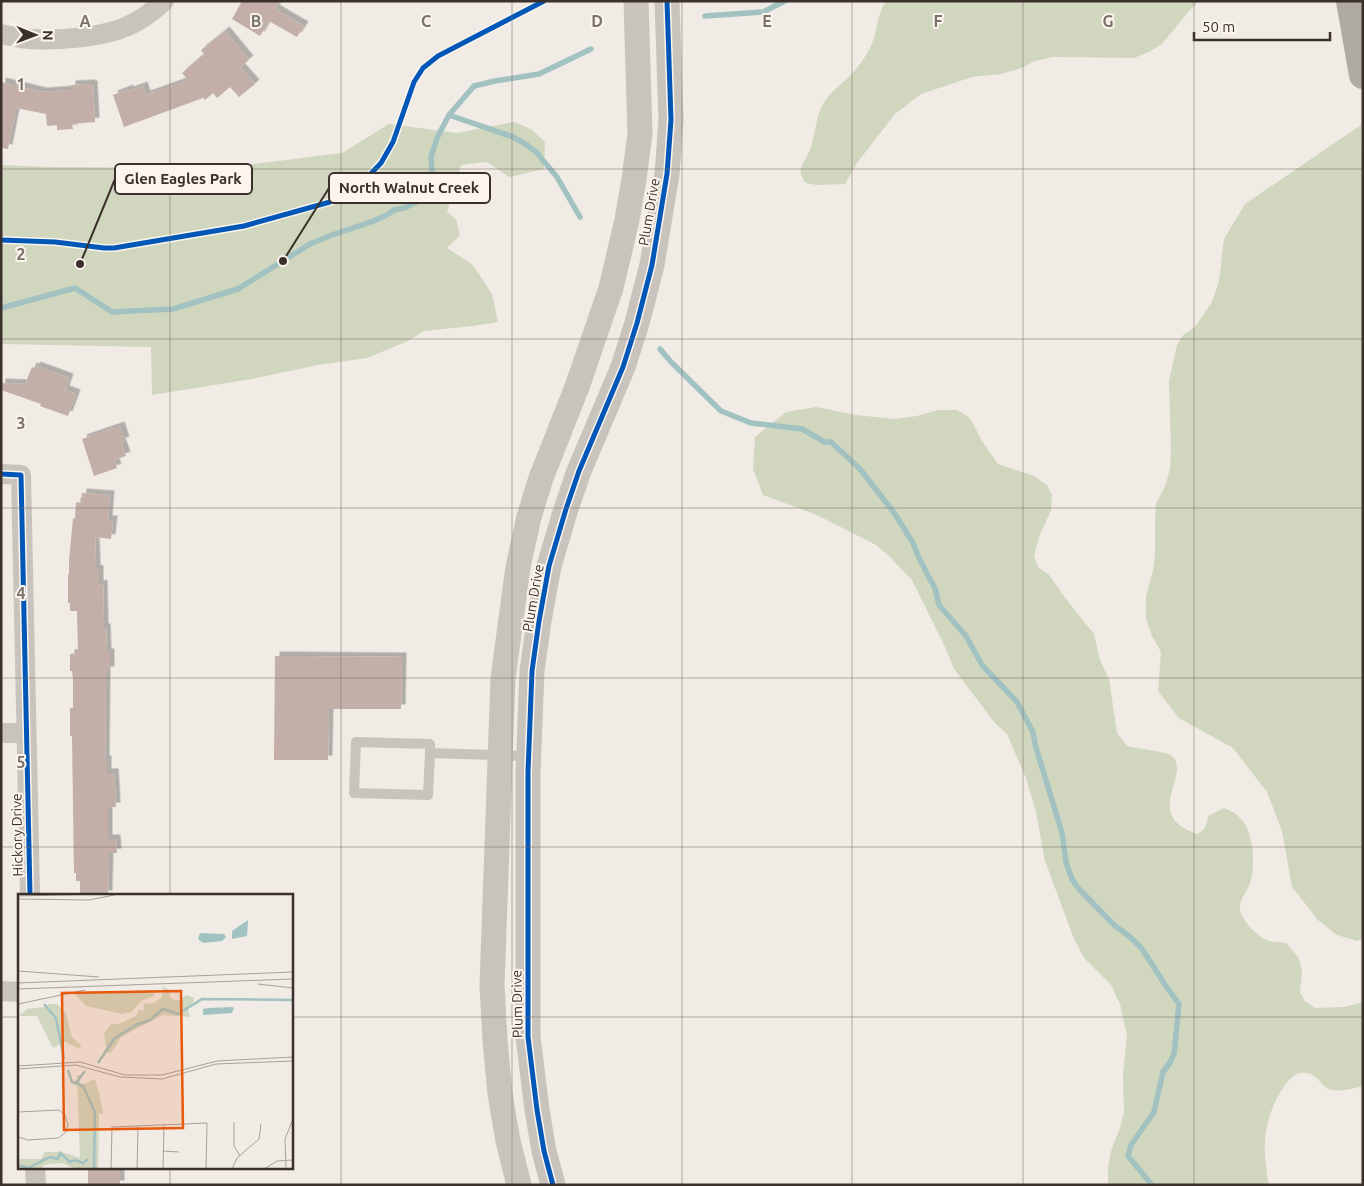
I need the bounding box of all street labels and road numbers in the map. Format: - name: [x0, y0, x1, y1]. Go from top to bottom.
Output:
- street label: Plum Drive: [635, 177, 663, 247]
- street label: Plum Drive: [519, 563, 547, 633]
- street label: Hickory Drive: [8, 793, 26, 877]
- street label: Plum Drive: [508, 970, 526, 1038]

